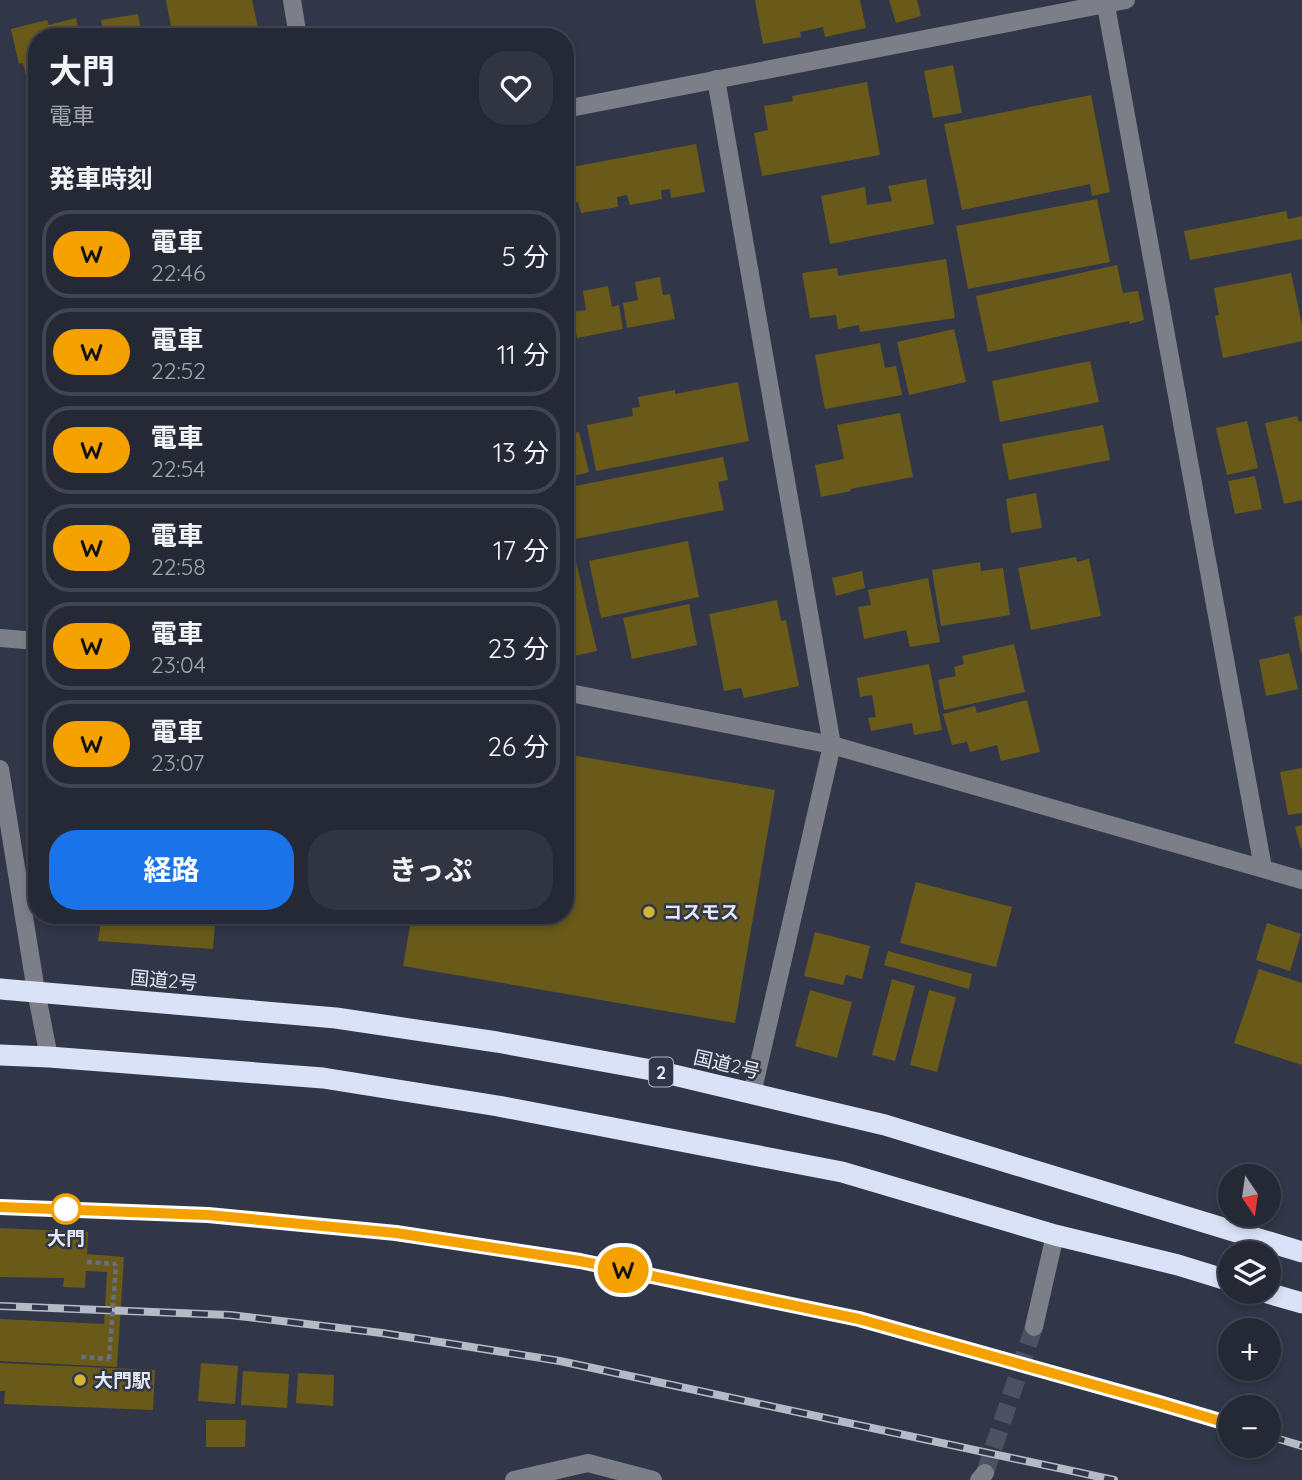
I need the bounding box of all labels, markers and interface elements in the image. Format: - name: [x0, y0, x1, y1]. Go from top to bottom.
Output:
- text: 大門: [49, 50, 115, 91]
- button: heart: [479, 51, 553, 125]
- text: 電車: [49, 101, 95, 130]
- text: 発車時刻: [49, 162, 153, 195]
- text: 電車: [151, 225, 203, 258]
- text: W: [80, 239, 103, 269]
- text: 5 分: [502, 240, 549, 273]
- text: 22:46: [151, 258, 205, 287]
- text: 電車: [151, 323, 203, 356]
- text: W: [80, 337, 103, 367]
- text: 11 分: [497, 338, 549, 371]
- text: 22:52: [151, 356, 206, 385]
- text: 電車: [151, 421, 203, 454]
- text: W: [80, 435, 103, 465]
- text: 13 分: [493, 436, 549, 469]
- text: 22:54: [151, 454, 205, 483]
- text: 電車: [151, 519, 203, 552]
- text: W: [80, 533, 103, 563]
- text: 17 分: [493, 534, 549, 567]
- text: 22:58: [151, 552, 206, 581]
- text: 電車: [151, 617, 203, 650]
- text: W: [80, 631, 103, 661]
- text: 23 分: [488, 632, 549, 665]
- text: 23:04: [151, 650, 206, 679]
- text: 電車: [151, 715, 203, 748]
- text: W: [80, 729, 103, 759]
- text: 26 分: [488, 730, 549, 763]
- text: 23:07: [151, 748, 204, 777]
- button: 経路: [49, 830, 294, 910]
- button: きっぷ: [308, 830, 553, 910]
- place label: コスモス: [663, 900, 739, 924]
- marker: コスモス: [641, 904, 657, 920]
- street label: 国道2号: [129, 965, 199, 995]
- street label: 国道2号: [691, 1045, 763, 1083]
- road number: 2: [649, 1058, 673, 1086]
- north arrow: [1218, 1164, 1281, 1227]
- map controls: [1218, 1164, 1281, 1458]
- marker: 大門: [51, 1194, 81, 1224]
- place label: 大門: [47, 1226, 85, 1250]
- button: layers: [1218, 1241, 1281, 1304]
- line badge: W: [600, 1247, 646, 1293]
- text: W: [612, 1255, 634, 1285]
- button: +: [1218, 1318, 1281, 1381]
- place label: 大門駅: [94, 1368, 151, 1392]
- marker: 大門駅: [72, 1372, 88, 1388]
- button: −: [1218, 1395, 1281, 1458]

